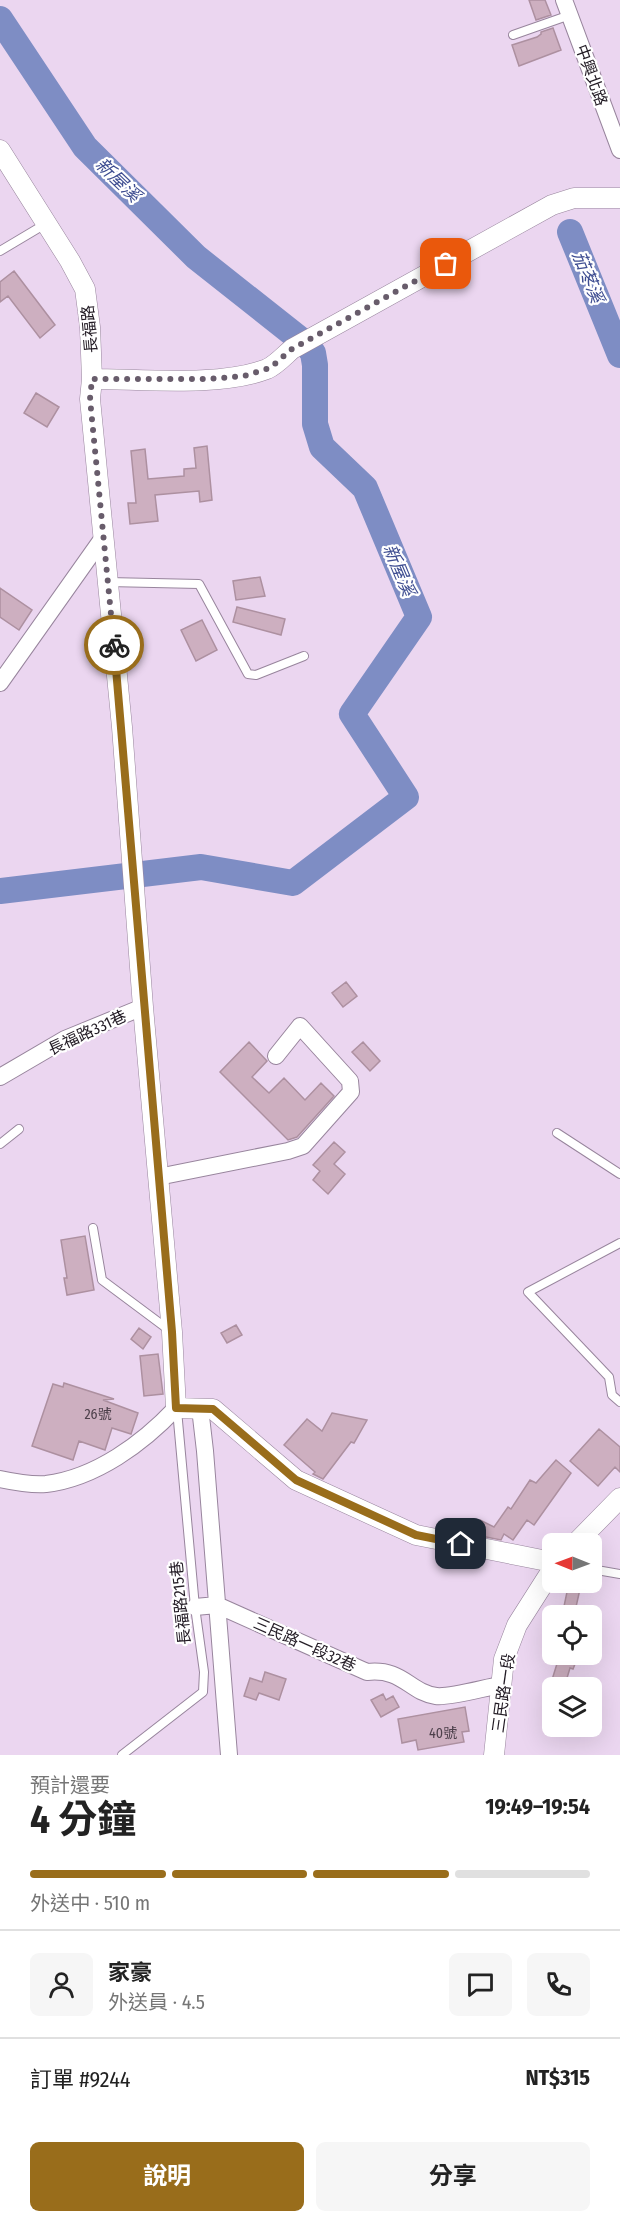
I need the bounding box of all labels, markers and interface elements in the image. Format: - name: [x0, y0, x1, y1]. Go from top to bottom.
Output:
- street label: 中興北路: [572, 42, 611, 108]
- water label: 新屋溪: [91, 153, 147, 209]
- pin: [420, 238, 471, 289]
- icon: bag: [429, 247, 462, 280]
- water label: 茄苳溪: [568, 248, 609, 309]
- street label: 長福路: [78, 304, 101, 354]
- water label: 新屋溪: [378, 541, 421, 602]
- courier: [84, 615, 144, 675]
- icon: bike: [98, 629, 131, 662]
- street label: 長福路331巷: [45, 1006, 129, 1059]
- house number: 26號: [84, 1406, 112, 1423]
- pin: [435, 1518, 486, 1569]
- icon: home: [444, 1527, 477, 1560]
- north arrow: [542, 1533, 602, 1593]
- map controls: [542, 1533, 602, 1737]
- street label: 長福路215巷: [167, 1560, 194, 1646]
- button: locate: [542, 1605, 602, 1665]
- street label: 三民路一段32巷: [251, 1613, 359, 1676]
- street label: 三民路一段: [489, 1652, 518, 1734]
- button: layers: [542, 1677, 602, 1737]
- house number: 40號: [429, 1725, 457, 1742]
- text: 預計還要: [30, 1773, 110, 1797]
- text: 19:49–19:54: [485, 1793, 590, 1820]
- text: 4 分鐘: [30, 1797, 136, 1843]
- text: 外送中 · 510 m: [30, 1891, 150, 1915]
- button: person: [30, 1953, 93, 2016]
- button: chat: [449, 1953, 512, 2016]
- button: phone: [527, 1953, 590, 2016]
- text: 家豪: [108, 1959, 152, 1986]
- text: 外送員 · 4.5: [108, 1990, 205, 2014]
- text: NT$315: [525, 2064, 590, 2091]
- text: 訂單 #9244: [30, 2066, 130, 2093]
- button: 說明: [30, 2142, 304, 2211]
- button: 分享: [316, 2142, 590, 2211]

